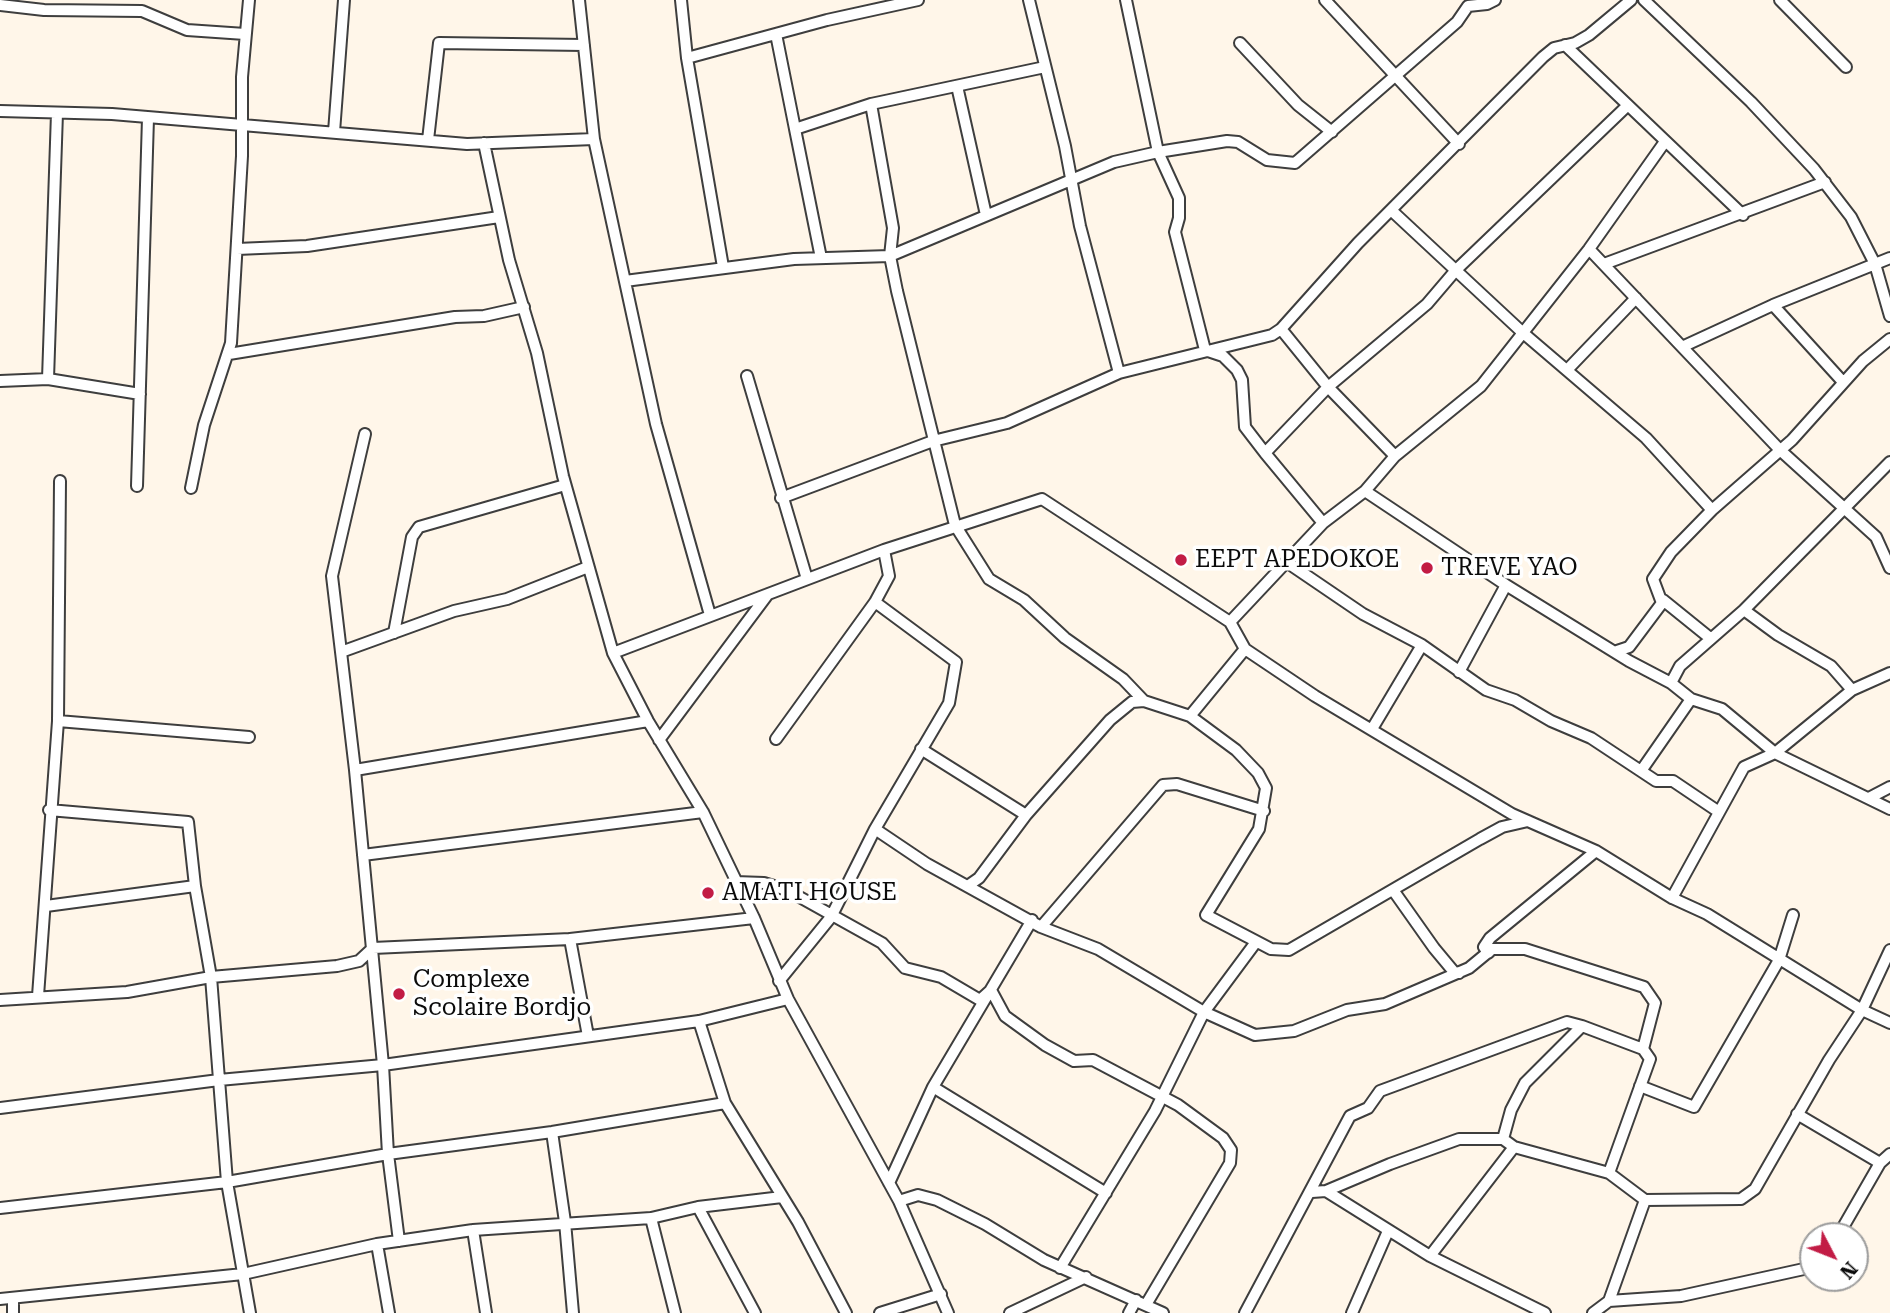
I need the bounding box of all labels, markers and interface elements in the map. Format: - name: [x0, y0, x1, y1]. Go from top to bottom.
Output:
- place label: EEPT APEDOKOE: [1195, 546, 1400, 574]
- marker: EEPT APEDOKOE: [1173, 552, 1189, 568]
- place label: TREVE YAO: [1441, 554, 1578, 582]
- marker: TREVE YAO: [1419, 560, 1435, 576]
- place label: AMATI HOUSE: [722, 879, 897, 907]
- marker: AMATI HOUSE: [700, 885, 716, 901]
- place label: Complexe Scolaire Bordjo: [413, 966, 591, 1022]
- marker: Complexe Scolaire Bordjo: [391, 986, 407, 1002]
- north arrow: [1799, 1222, 1869, 1292]
- text: N: [1835, 1257, 1862, 1283]

